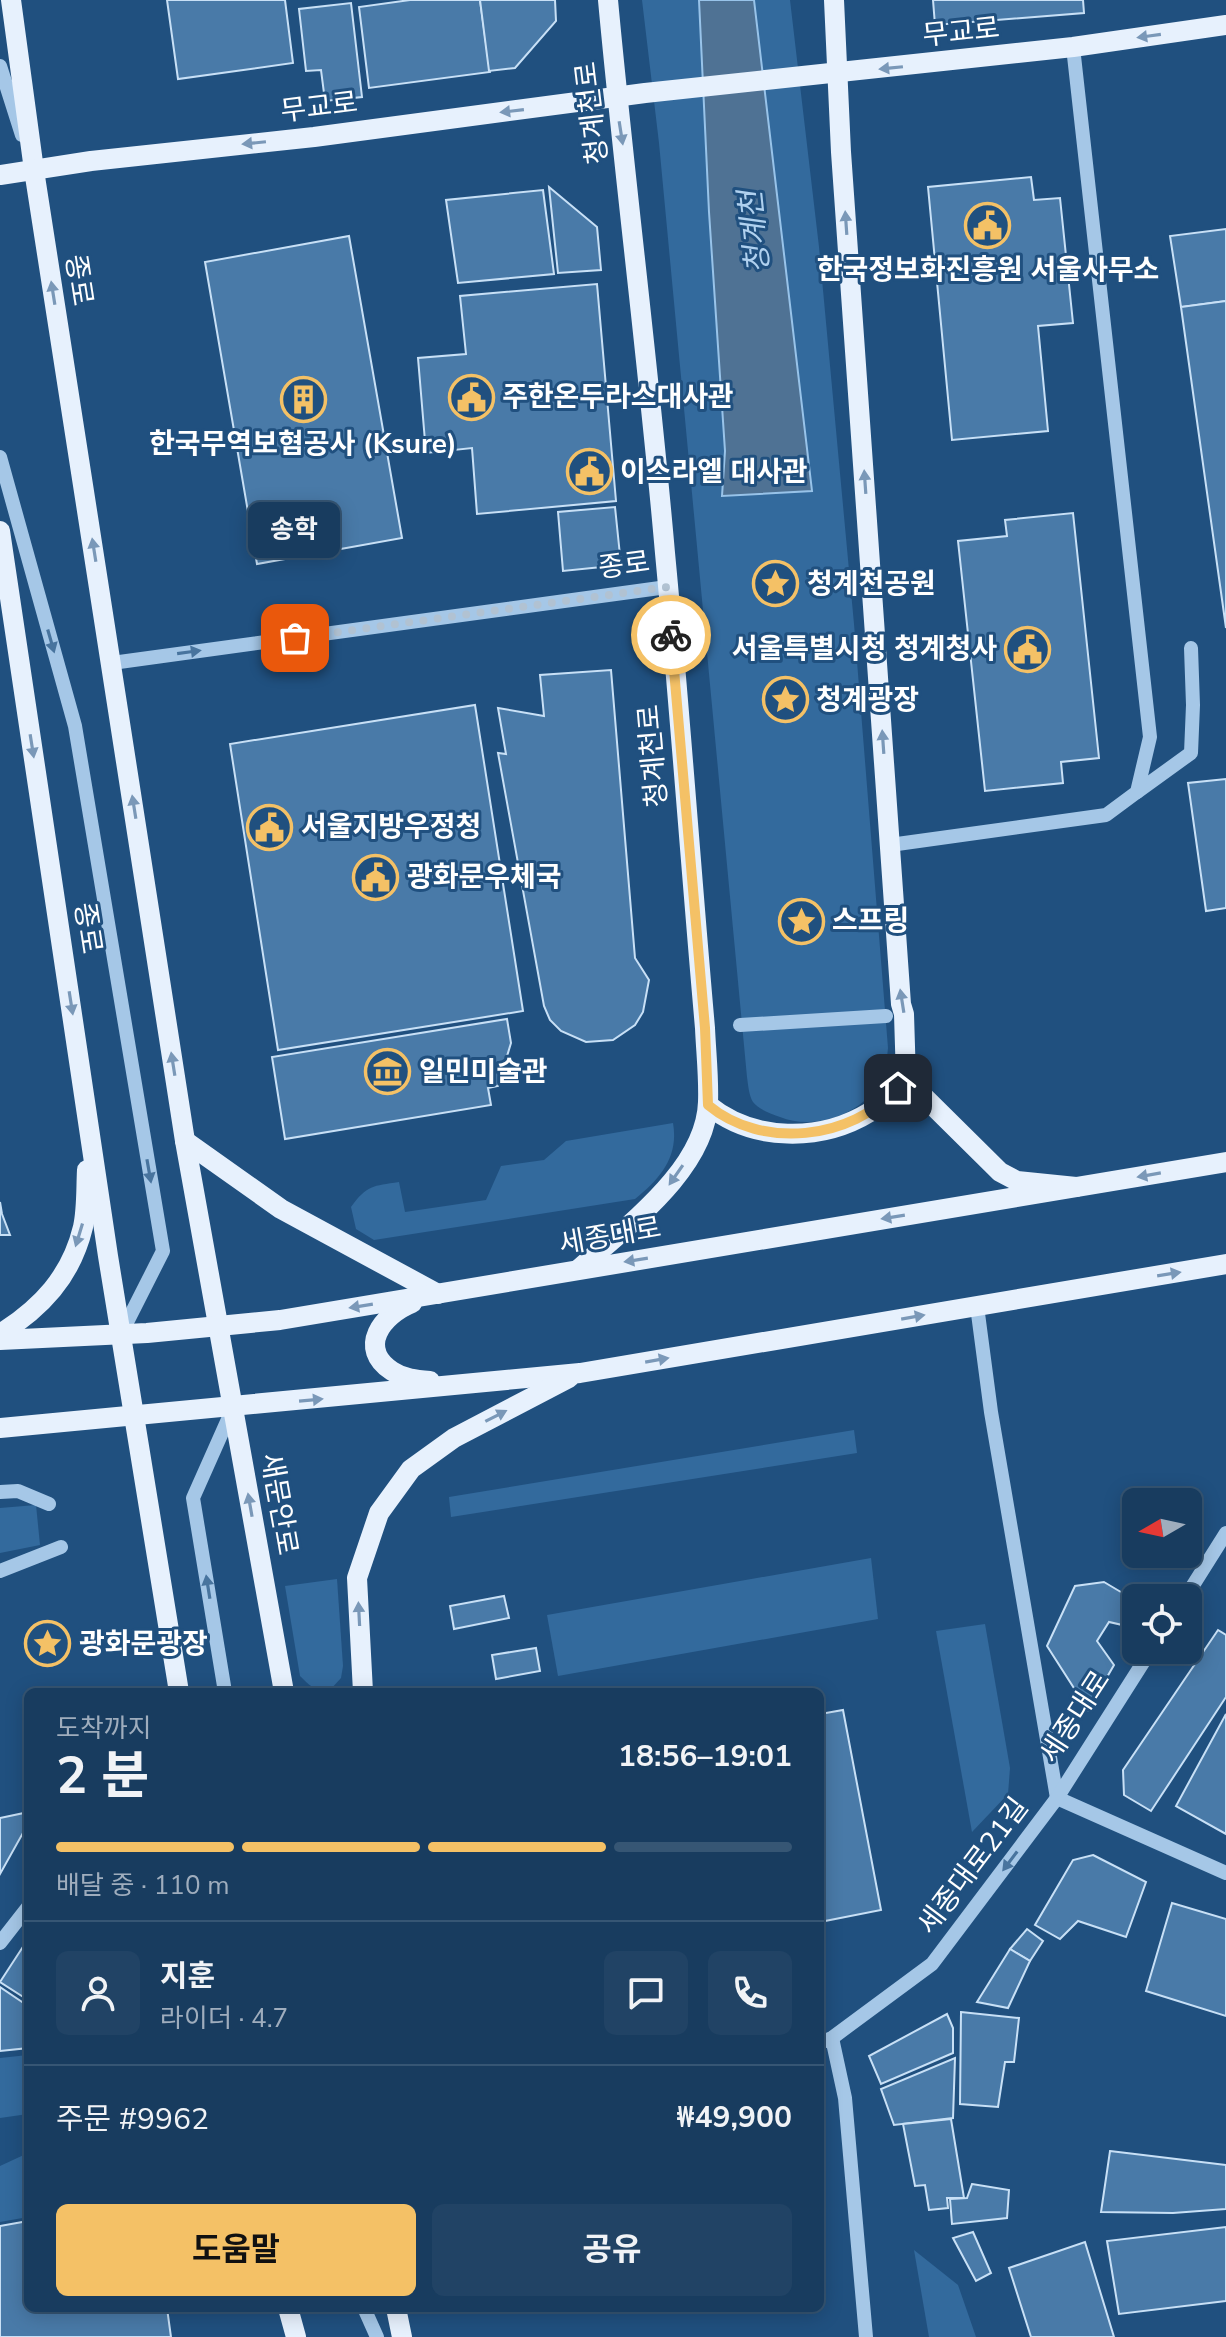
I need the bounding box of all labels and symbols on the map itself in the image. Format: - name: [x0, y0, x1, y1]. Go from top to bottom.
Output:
- street label: 무교로: [921, 9, 1001, 55]
- one-way arrow: [1136, 30, 1161, 43]
- street label: 청계천로: [567, 60, 617, 166]
- one-way arrow: [878, 61, 903, 74]
- street label: 무교로: [278, 83, 360, 131]
- one-way arrow: [499, 105, 524, 118]
- one-way arrow: [615, 121, 628, 146]
- one-way arrow: [241, 137, 266, 150]
- water label: 청계천: [730, 185, 780, 275]
- public building icon: 한국정보화진흥원 서울사무소: [964, 201, 1012, 249]
- one-way arrow: [840, 210, 853, 235]
- place label: 한국정보화진흥원 서울사무소: [817, 251, 1159, 289]
- street label: 종로: [56, 252, 102, 308]
- one-way arrow: [46, 280, 59, 305]
- public building icon: 주한온두라스대사관: [447, 373, 495, 421]
- building icon: 한국무역보혐공사 (Ksure): [279, 376, 327, 424]
- place label: 주한온두라스대사관: [502, 378, 734, 416]
- place label: 한국무역보혐공사 (Ksure): [149, 425, 457, 463]
- public building icon: 이스라엘 대사관: [565, 448, 613, 496]
- place label: 이스라엘 대사관: [620, 453, 808, 491]
- one-way arrow: [858, 470, 871, 495]
- callout: 송학: [249, 502, 341, 558]
- one-way arrow: [87, 537, 100, 562]
- street label: 종로: [596, 543, 652, 587]
- place icon: 청계천공원: [752, 560, 800, 608]
- place label: 청계천공원: [807, 565, 936, 603]
- courier: [631, 595, 711, 675]
- pin: [261, 604, 329, 672]
- public building icon: 서울특별시청 청계청사: [1004, 625, 1052, 673]
- one-way arrow: [45, 629, 58, 653]
- place label: 서울특별시청 청계청사: [732, 630, 997, 668]
- one-way arrow: [177, 646, 202, 659]
- place icon: 청계광장: [761, 676, 809, 724]
- place label: 청계광장: [816, 681, 919, 719]
- street label: 청계천로: [630, 703, 676, 809]
- one-way arrow: [876, 729, 889, 754]
- one-way arrow: [26, 734, 39, 759]
- one-way arrow: [127, 794, 140, 819]
- public building icon: 서울지방우정청: [246, 803, 294, 851]
- place label: 서울지방우정청: [301, 808, 481, 846]
- public building icon: 광화문우체국: [352, 853, 400, 901]
- place label: 광화문우체국: [407, 858, 562, 896]
- place icon: 스프링: [777, 897, 825, 945]
- street label: 종로: [65, 900, 111, 956]
- place label: 스프링: [832, 902, 909, 940]
- one-way arrow: [895, 988, 908, 1013]
- one-way arrow: [65, 991, 78, 1016]
- museum icon: 일민미술관: [364, 1048, 412, 1096]
- one-way arrow: [166, 1051, 179, 1076]
- place label: 일민미술관: [419, 1053, 548, 1091]
- pin: [864, 1054, 932, 1122]
- one-way arrow: [144, 1159, 156, 1184]
- one-way arrow: [669, 1164, 684, 1186]
- one-way arrow: [1136, 1169, 1161, 1181]
- street label: 세종대로: [556, 1208, 664, 1264]
- one-way arrow: [880, 1211, 905, 1224]
- one-way arrow: [72, 1223, 85, 1247]
- one-way arrow: [623, 1254, 648, 1266]
- one-way arrow: [1157, 1267, 1182, 1279]
- one-way arrow: [348, 1300, 373, 1313]
- one-way arrow: [901, 1310, 926, 1322]
- one-way arrow: [644, 1353, 669, 1365]
- one-way arrow: [299, 1393, 324, 1406]
- one-way arrow: [485, 1409, 508, 1423]
- street label: 새문안로: [251, 1450, 307, 1558]
- north arrow: [1122, 1488, 1202, 1568]
- one-way arrow: [244, 1492, 256, 1517]
- one-way arrow: [201, 1575, 213, 1600]
- one-way arrow: [352, 1601, 365, 1626]
- place icon: 광화문광장: [24, 1620, 72, 1668]
- place label: 광화문광장: [79, 1625, 208, 1663]
- street label: 세종대로: [1031, 1663, 1119, 1771]
- street label: 세종대로21길: [909, 1790, 1037, 1942]
- one-way arrow: [1002, 1851, 1018, 1871]

